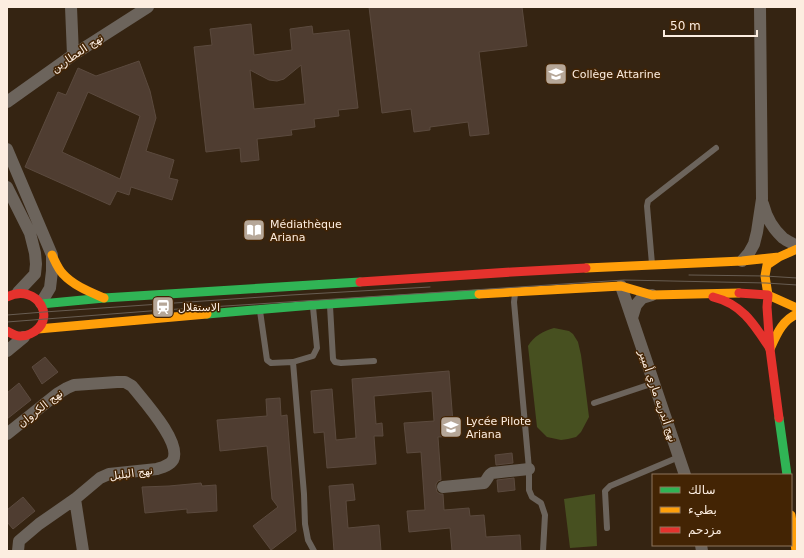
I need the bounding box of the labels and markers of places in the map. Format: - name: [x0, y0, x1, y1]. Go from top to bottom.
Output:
- school or university icon: Collège Attarine: [543, 61, 569, 87]
- place label: Collège Attarine: [572, 68, 661, 81]
- library icon: Médiathèque Ariana: [241, 217, 267, 243]
- place label: Médiathèque Ariana: [270, 218, 342, 244]
- station icon: الاستقلال: [150, 294, 176, 320]
- place label: الاستقلال: [178, 301, 220, 314]
- school or university icon: Lycée Pilote Ariana: [438, 414, 464, 440]
- place label: Lycée Pilote Ariana: [466, 415, 531, 441]

